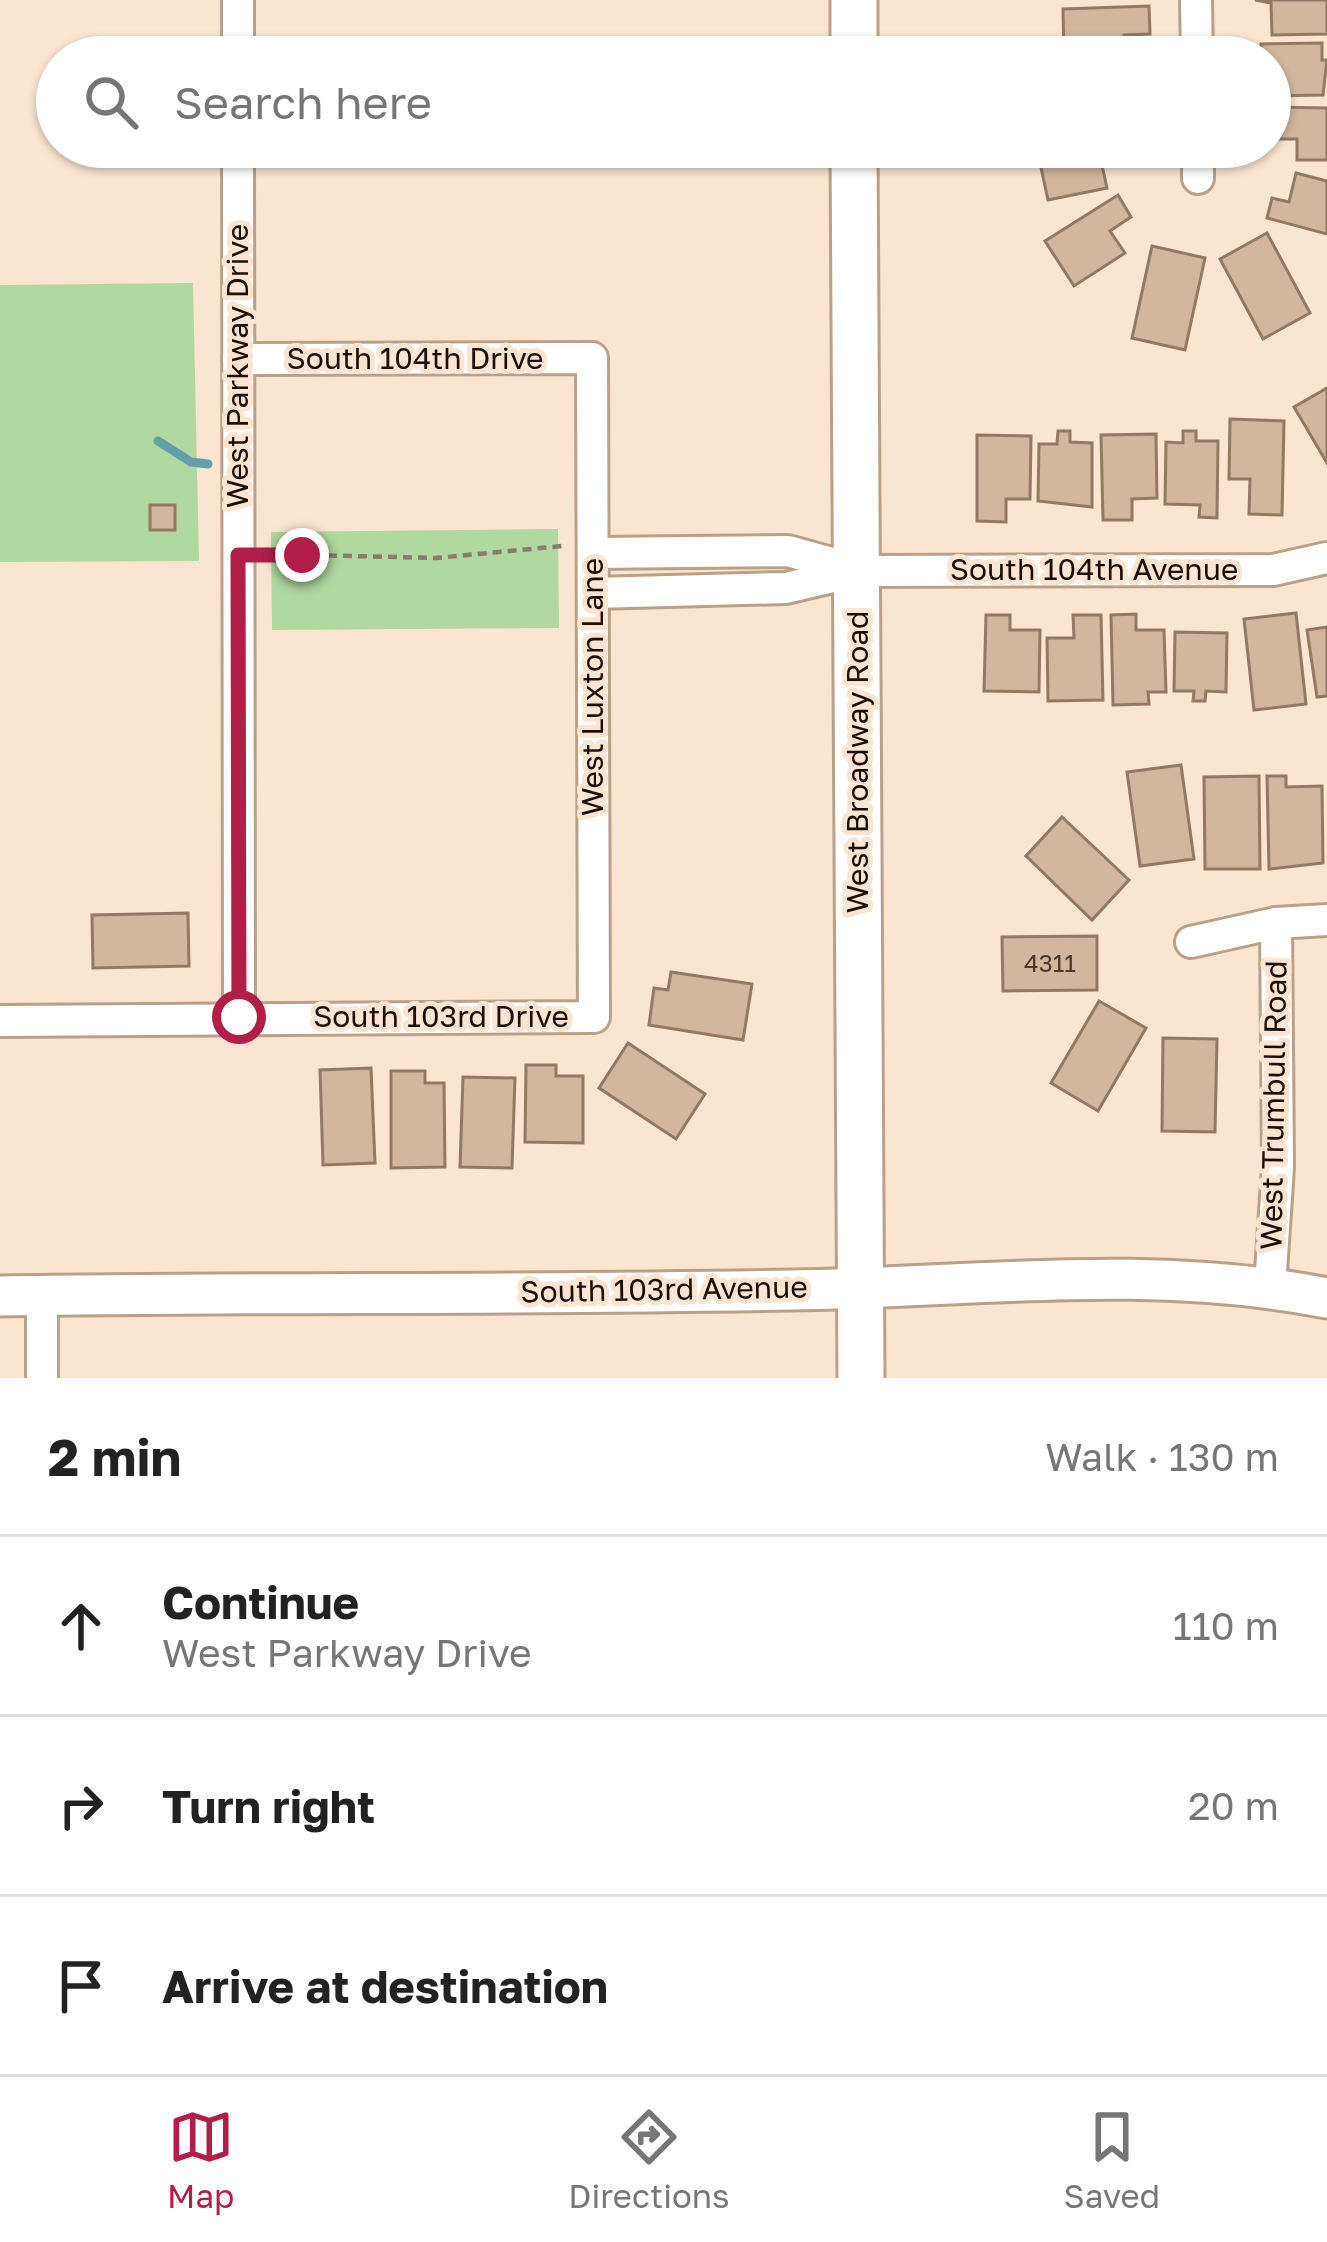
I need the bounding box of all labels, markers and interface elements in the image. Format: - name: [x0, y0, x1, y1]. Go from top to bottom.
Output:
- search box: [36, 36, 1291, 168]
- icon: search: [78, 69, 144, 135]
- text: Search here: [174, 75, 432, 129]
- street label: West Parkway Drive: [219, 224, 255, 508]
- street label: South 104th Drive: [286, 340, 544, 376]
- route end: [275, 528, 329, 582]
- street label: South 104th Avenue: [950, 551, 1238, 587]
- street label: West Luxton Lane: [574, 558, 610, 816]
- street label: West Broadway Road: [839, 610, 875, 914]
- house number: 4311: [1024, 948, 1076, 977]
- street label: West Trumbull Road: [1252, 960, 1294, 1250]
- route start: [212, 990, 266, 1044]
- street label: South 103rd Drive: [313, 998, 569, 1034]
- street label: South 103rd Avenue: [520, 1268, 808, 1310]
- text: 2 min: [48, 1426, 181, 1487]
- text: Walk · 130 m: [1045, 1433, 1279, 1480]
- text: Continue: [162, 1575, 359, 1629]
- icon: ahead: [48, 1593, 114, 1659]
- text: 110 m: [1173, 1602, 1279, 1649]
- text: West Parkway Drive: [162, 1629, 532, 1676]
- icon: right: [48, 1773, 114, 1839]
- text: Turn right: [162, 1779, 375, 1833]
- text: 20 m: [1188, 1782, 1279, 1829]
- icon: arrive: [48, 1953, 114, 2019]
- text: Arrive at destination: [162, 1959, 608, 2013]
- tab: Map: [167, 2104, 234, 2215]
- tab: Directions: [568, 2104, 730, 2215]
- tab: Saved: [1064, 2104, 1160, 2215]

